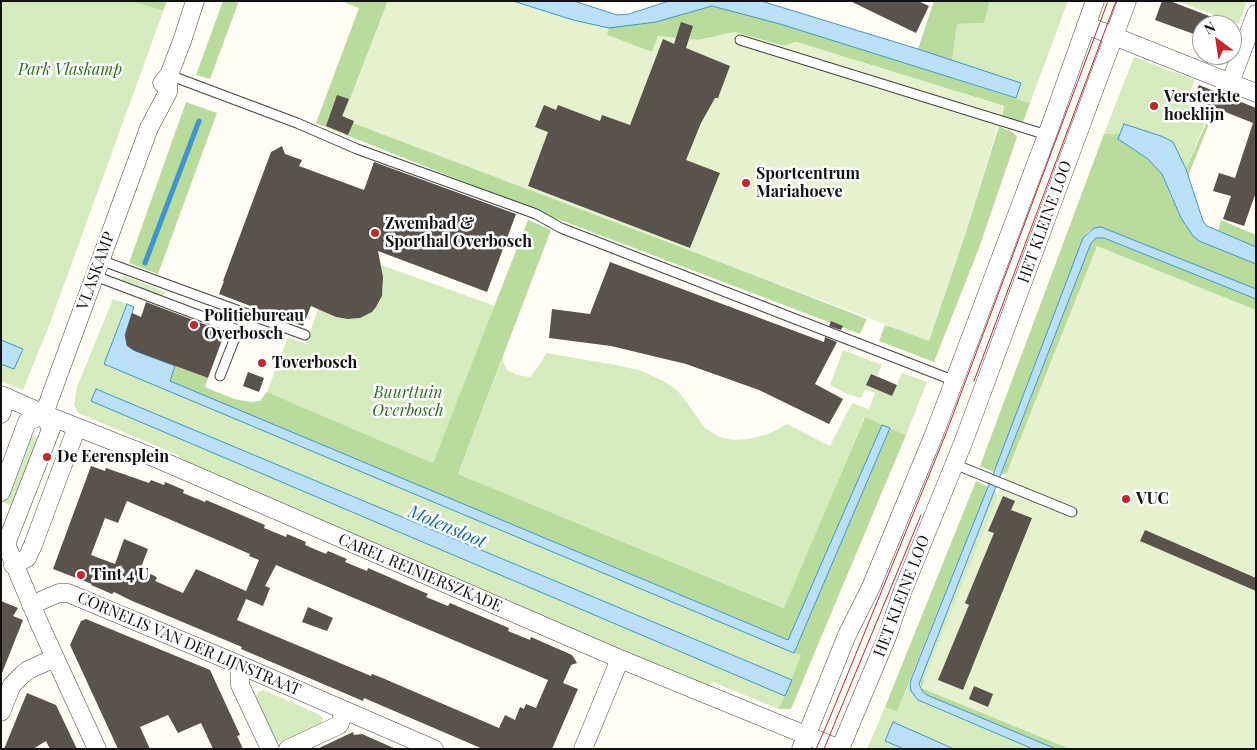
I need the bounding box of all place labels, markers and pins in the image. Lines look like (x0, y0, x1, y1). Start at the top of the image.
place label: Versterkte hoeklijn (1164, 87, 1240, 125)
marker: Versterkte hoeklijn (1148, 100, 1160, 112)
place label: Sportcentrum Mariahoeve (756, 164, 860, 202)
marker: Sportcentrum Mariahoeve (740, 177, 752, 189)
place label: Zwembad & Sporthal Overbosch (385, 214, 532, 252)
marker: Zwembad & Sporthal Overbosch (369, 227, 381, 239)
place label: Politiebureau Overbosch (204, 306, 304, 344)
marker: Politiebureau Overbosch (188, 319, 200, 331)
place label: Toverbosch (272, 353, 357, 373)
marker: Toverbosch (256, 357, 268, 369)
place label: De Eerensplein (57, 447, 169, 467)
marker: De Eerensplein (41, 451, 53, 463)
place label: VUC (1136, 489, 1169, 509)
marker: VUC (1120, 493, 1132, 505)
place label: Tint 4 U (91, 565, 149, 585)
marker: Tint 4 U (75, 569, 87, 581)

